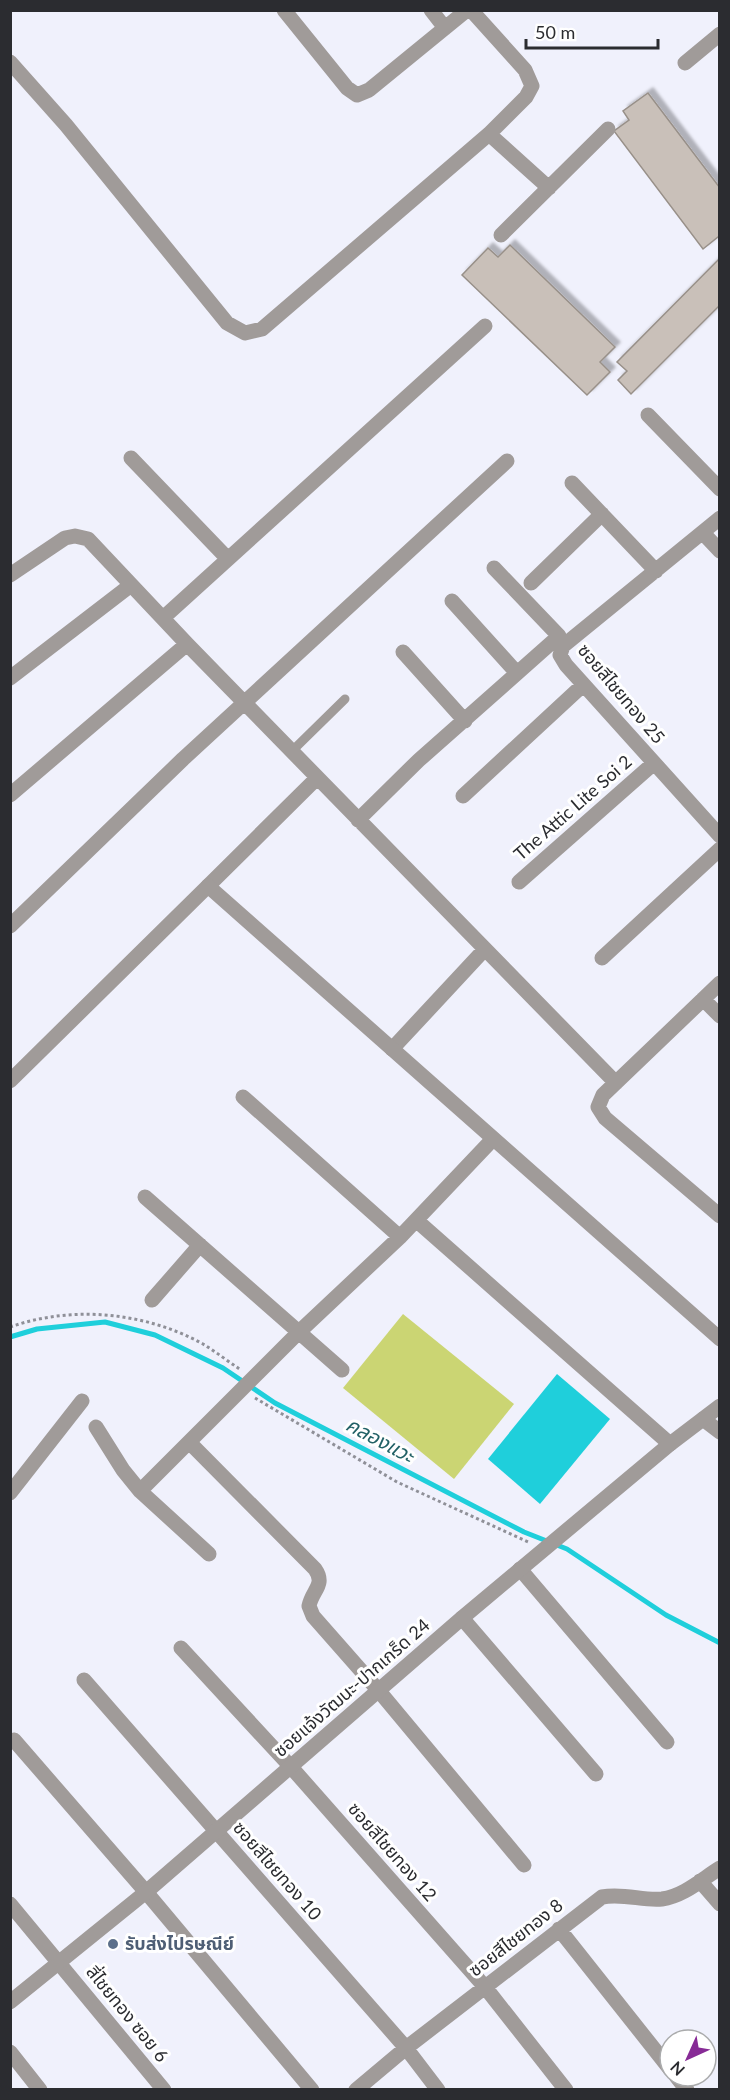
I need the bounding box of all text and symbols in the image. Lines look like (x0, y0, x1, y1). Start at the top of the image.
scale bar (526, 12, 658, 50)
text: 50 m (535, 21, 575, 43)
street label: ซอยสีไชยทอง 25 (574, 639, 670, 748)
street label: The Attic Lite Soi 2 (509, 750, 636, 864)
water label: คลองแวะ (342, 1411, 421, 1468)
street label: ซอยแจ้งวัฒนะ-ปากเกร็ด 24 (269, 1614, 434, 1761)
street label: ซอยสีไชยทอง 12 (344, 1797, 442, 1905)
street label: ซอยสีไชยทอง 10 (229, 1816, 327, 1924)
street label: ซอยสีไชยทอง 8 (464, 1894, 567, 1981)
place label: รับส่งไปรษณีย์ (125, 1932, 234, 1954)
marker: รับส่งไปรษณีย์ (106, 1937, 120, 1951)
street label: สี่ไชยทอง ซอย 6 (82, 1960, 174, 2066)
north arrow (658, 2028, 718, 2088)
text: N (666, 2058, 688, 2080)

